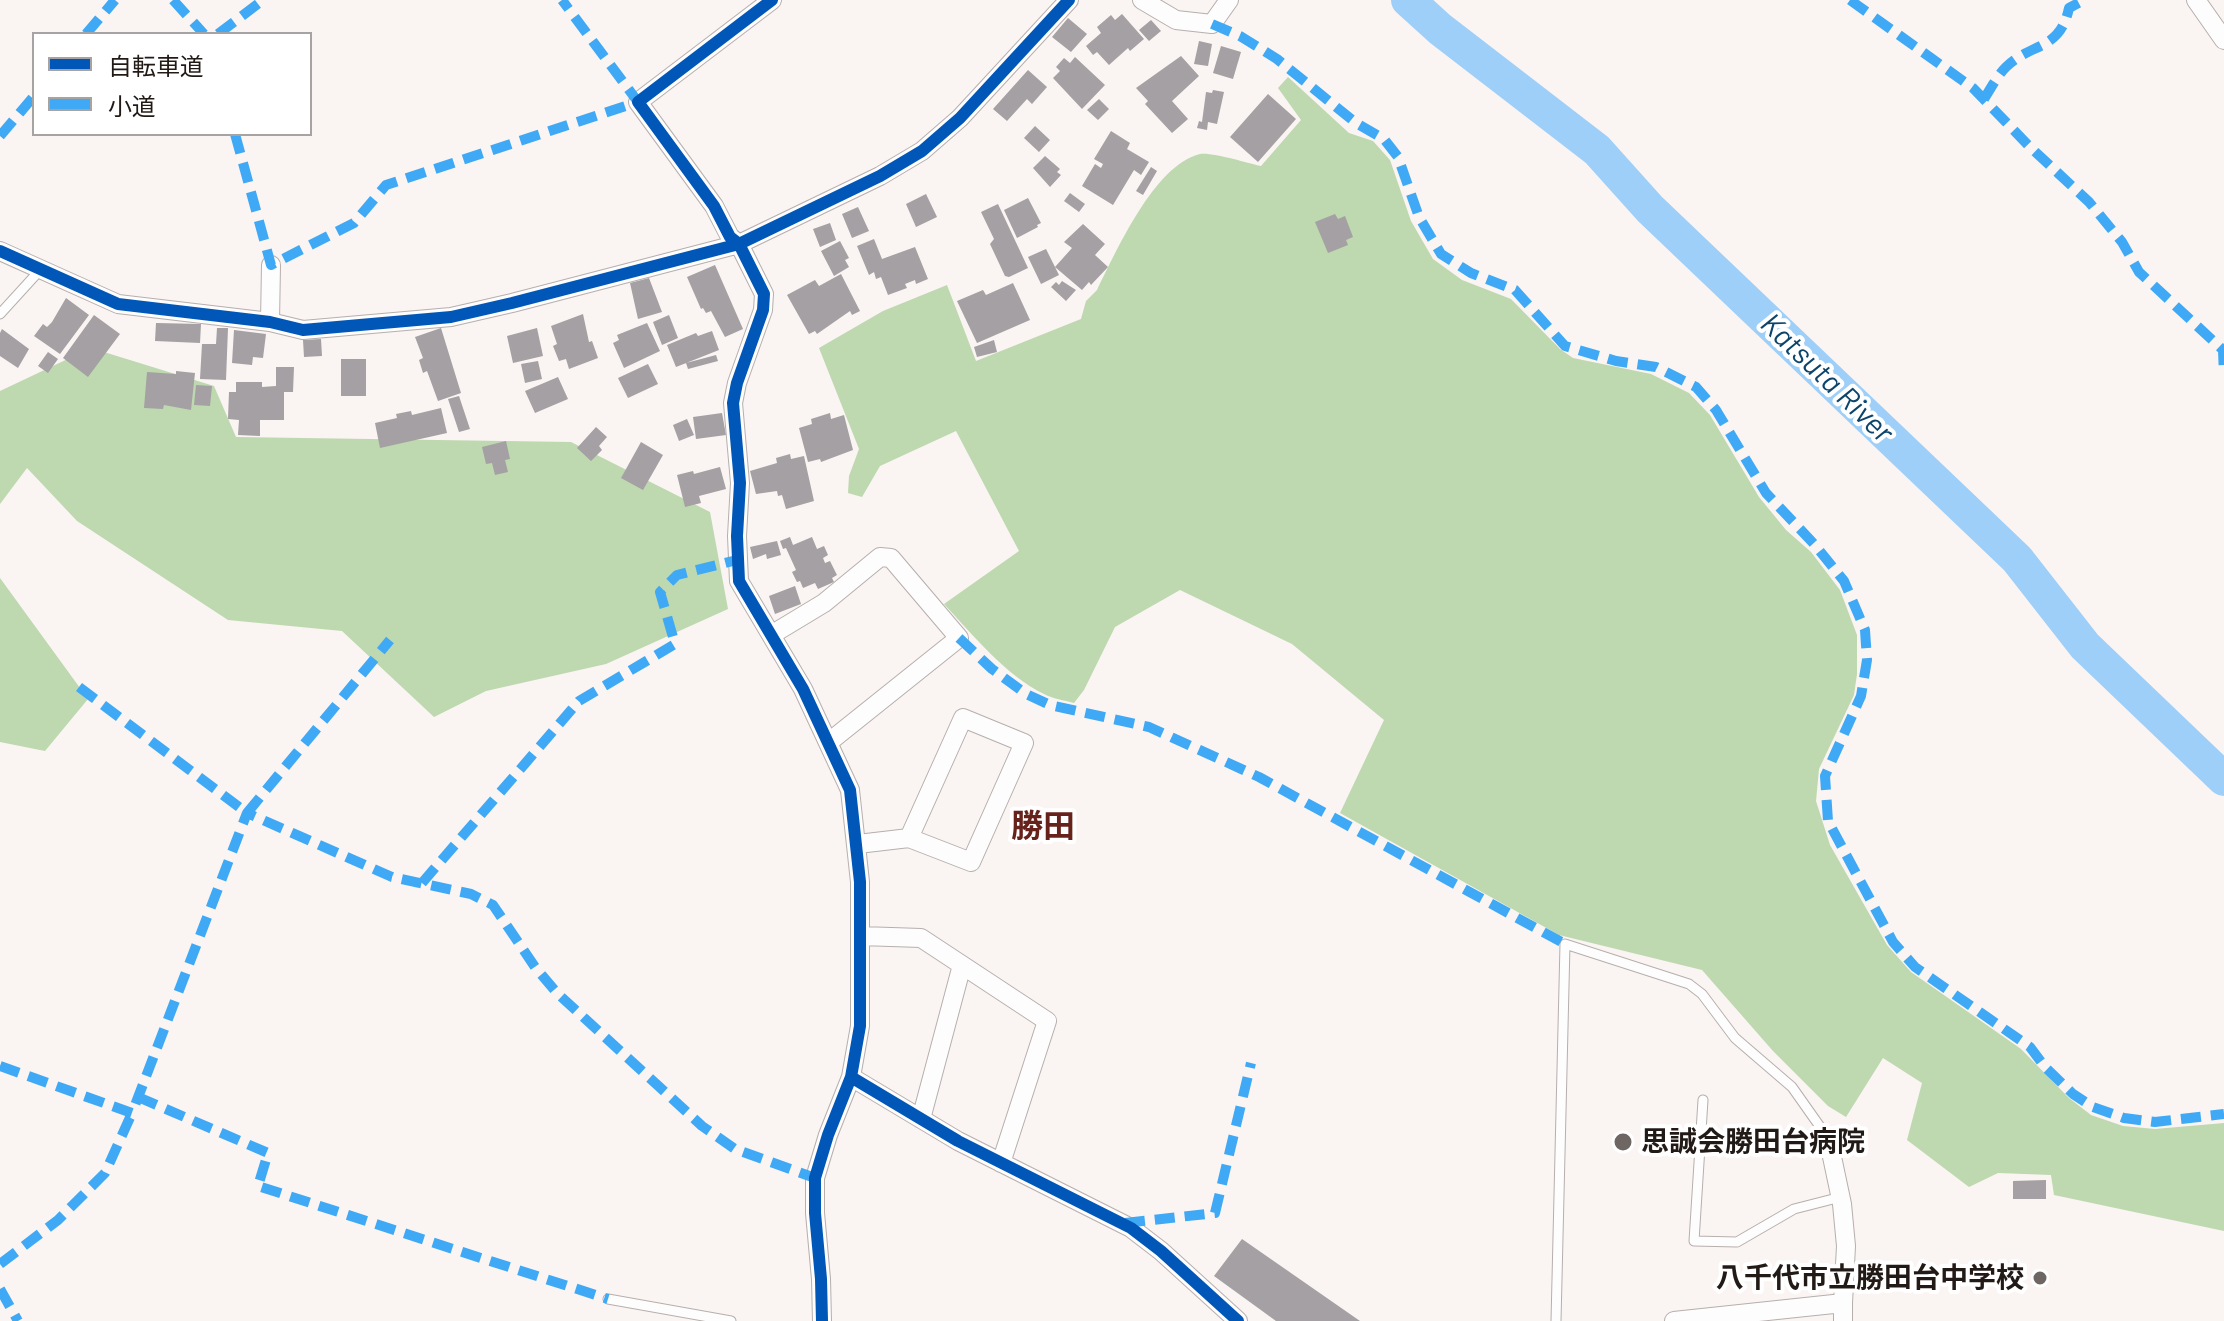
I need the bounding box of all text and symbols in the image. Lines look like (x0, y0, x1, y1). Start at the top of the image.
legend (32, 32, 312, 136)
text: 自転車道 (108, 51, 204, 80)
text: 小道 (108, 91, 156, 120)
water label: Katsuta River (1753, 306, 1901, 450)
district label: 勝田 (1011, 807, 1075, 845)
place label: 思誠会勝田台病院 (1641, 1125, 1865, 1159)
marker: 思誠会勝田台病院 (1612, 1131, 1634, 1153)
place label: 八千代市立勝田台中学校 (1716, 1261, 2024, 1295)
marker: 八千代市立勝田台中学校 (2031, 1269, 2049, 1287)

